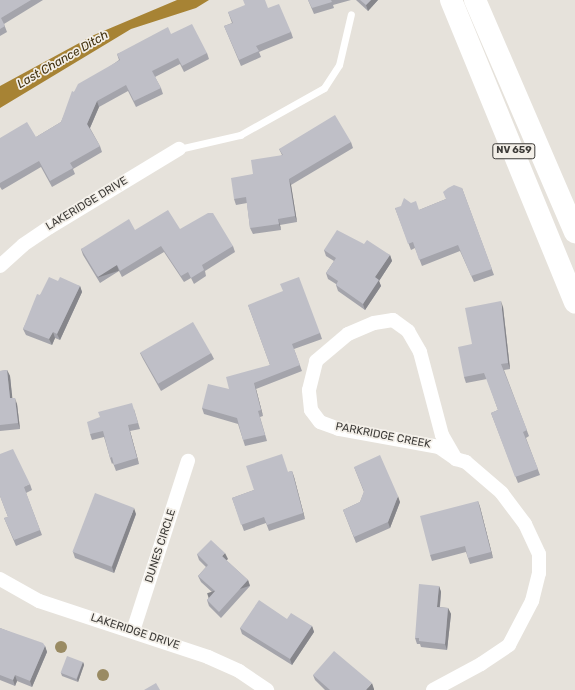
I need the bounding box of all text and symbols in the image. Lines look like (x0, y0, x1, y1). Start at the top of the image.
water label: Last Chance Ditch (15, 28, 111, 92)
road number: NV 659 (492, 143, 536, 159)
street label: LAKERIDGE DRIVE (44, 174, 130, 234)
street label: PARKRIDGE CREEK (334, 420, 432, 452)
street label: DUNES CIRCLE (143, 507, 179, 585)
street label: LAKERIDGE DRIVE (89, 611, 181, 653)

